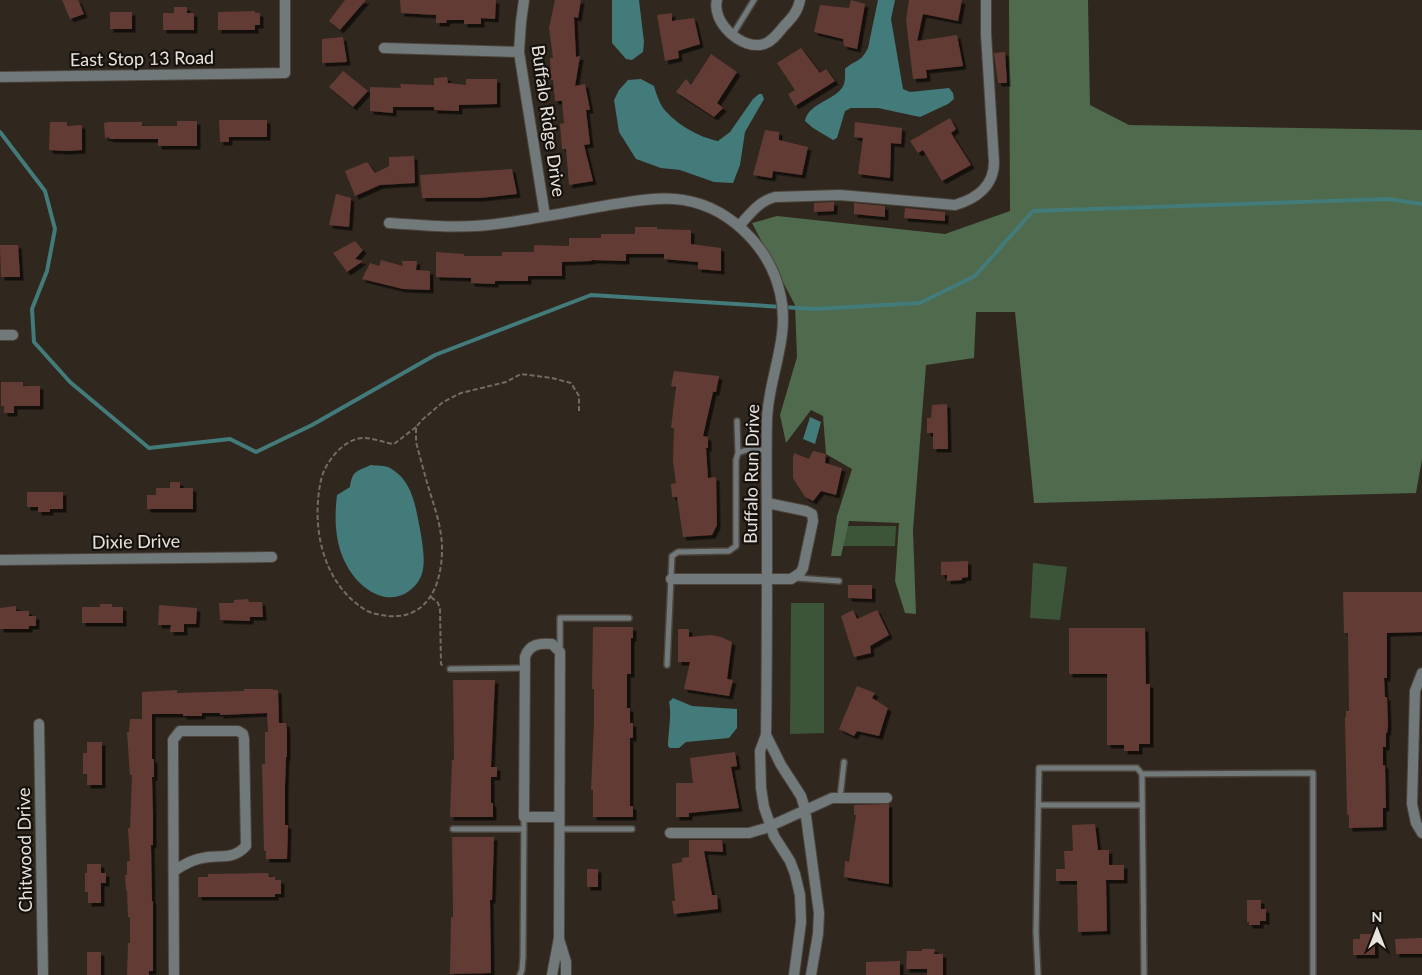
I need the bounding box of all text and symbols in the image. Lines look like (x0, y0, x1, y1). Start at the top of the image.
street label: Buffalo Ridge Drive (527, 43, 571, 198)
street label: East Stop 13 Road (70, 46, 214, 70)
street label: Buffalo Run Drive (739, 404, 763, 544)
street label: Dixie Drive (92, 529, 180, 553)
street label: Chitwood Drive (12, 787, 36, 913)
north arrow (1352, 905, 1402, 955)
text: N (1372, 908, 1382, 925)

